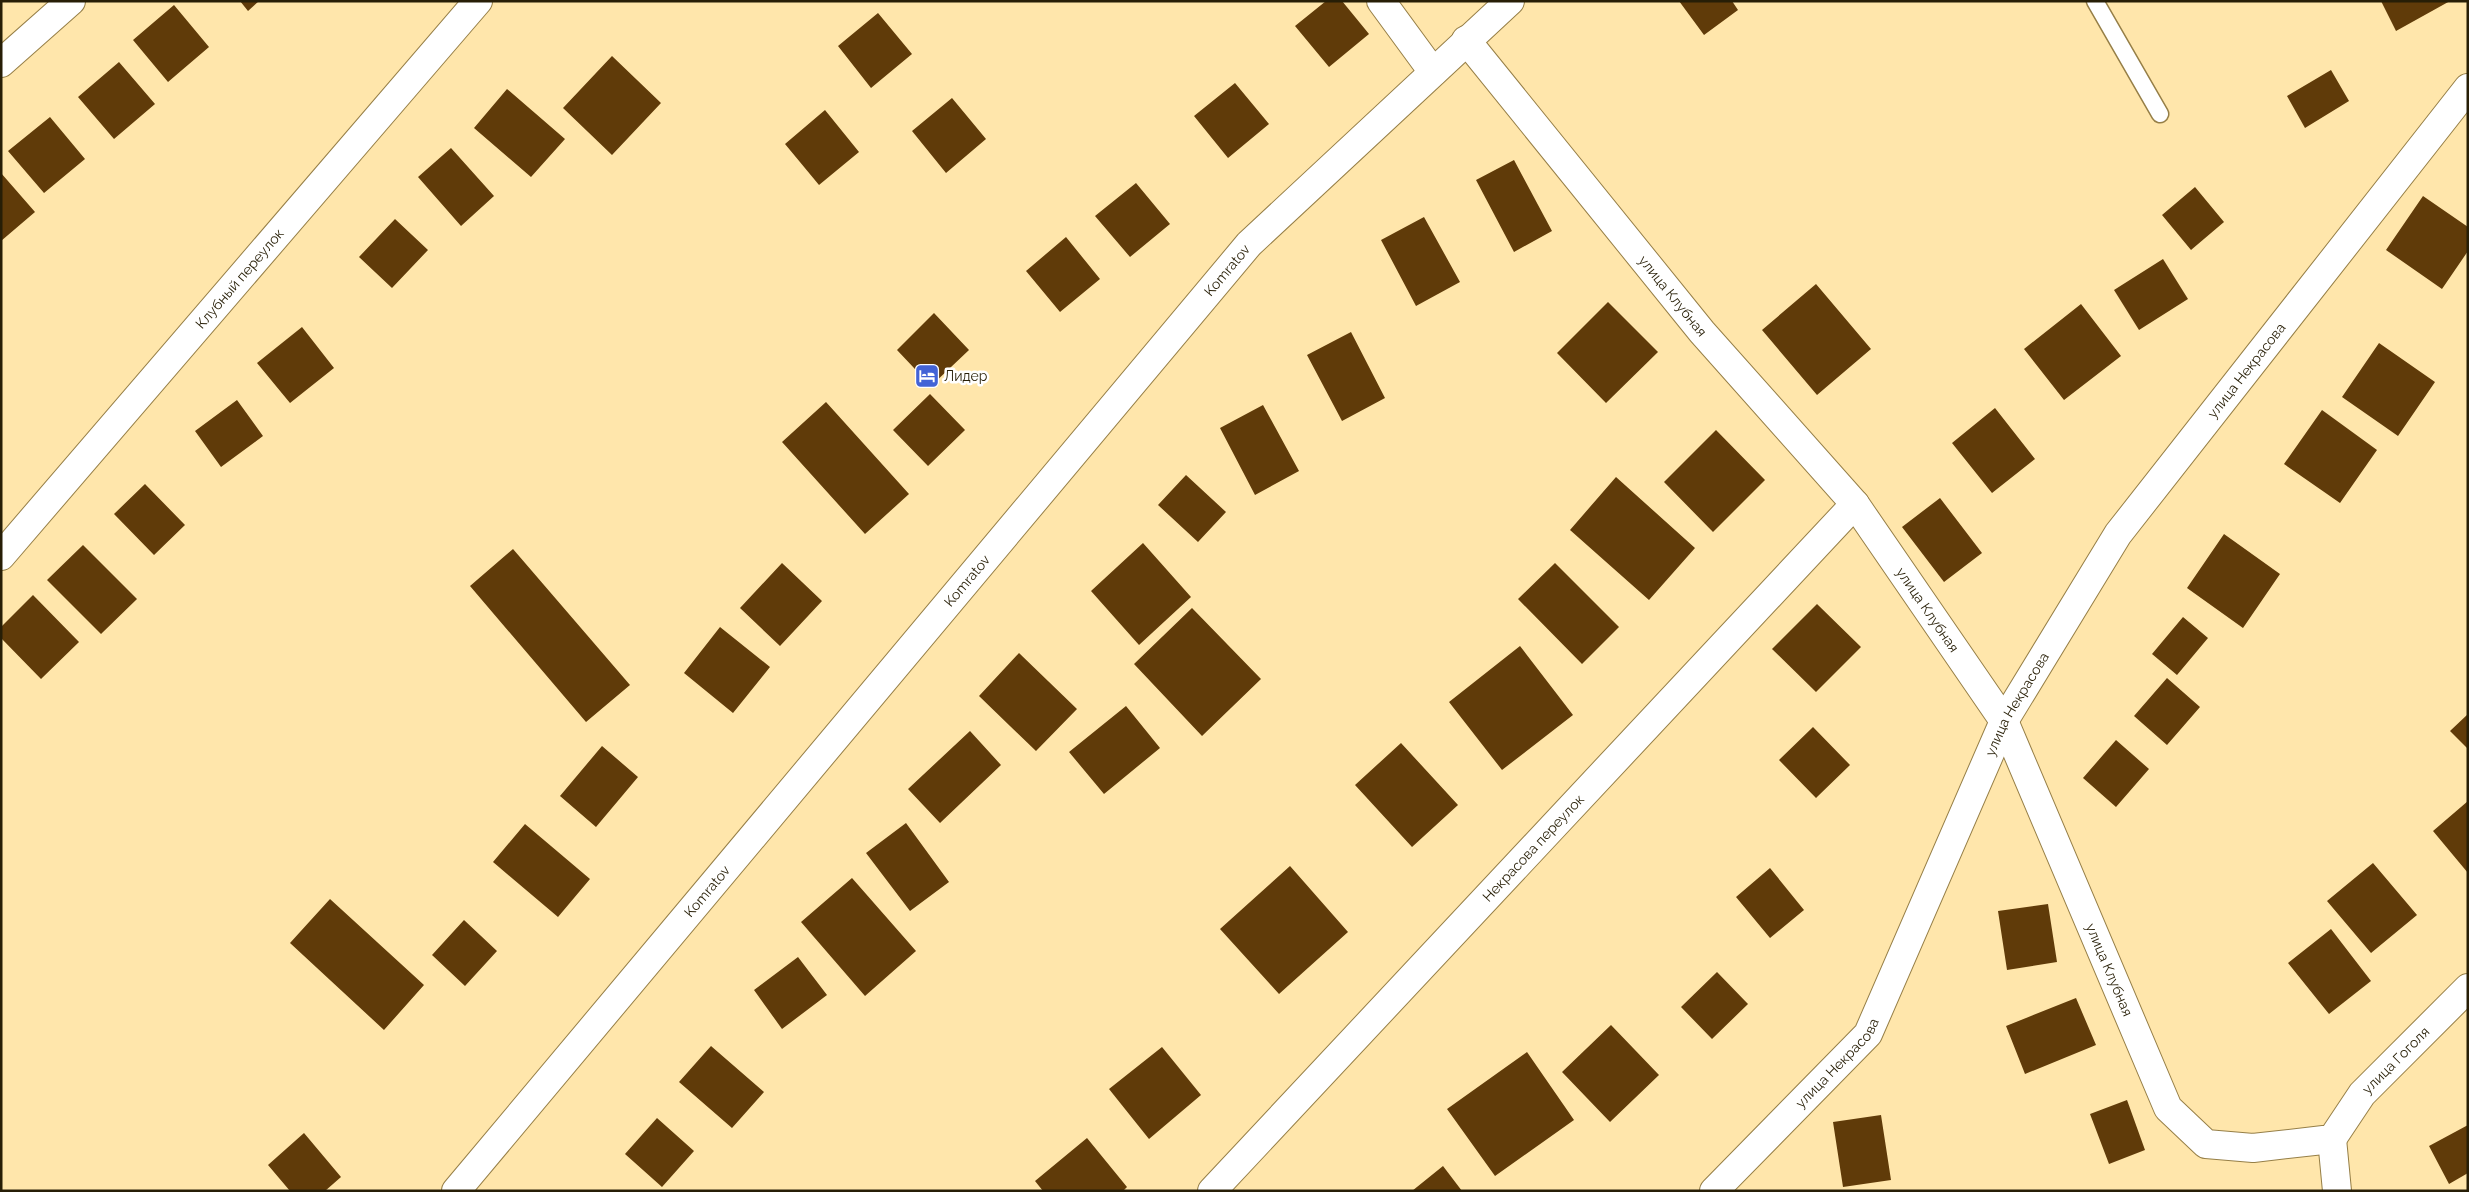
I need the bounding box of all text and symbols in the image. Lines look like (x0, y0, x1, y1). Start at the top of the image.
street label: Клубный переулок (192, 225, 287, 332)
street label: Komratov (1201, 241, 1254, 299)
street label: улица Клубная (1635, 252, 1710, 340)
street label: улица Некрасова (2204, 320, 2288, 421)
hotel icon: Лидер (914, 363, 940, 389)
place label: Лидер (944, 368, 988, 384)
street label: Komratov (941, 551, 994, 610)
street label: улица Клубная (1893, 564, 1962, 655)
street label: улица Некрасова (1982, 649, 2052, 758)
street label: Некрасова переулок (1479, 791, 1587, 905)
street label: Komratov (681, 862, 734, 920)
street label: улица Клубная (2083, 921, 2136, 1019)
street label: улица Некрасова (1792, 1016, 1882, 1111)
street label: улица Гоголя (2359, 1023, 2433, 1097)

